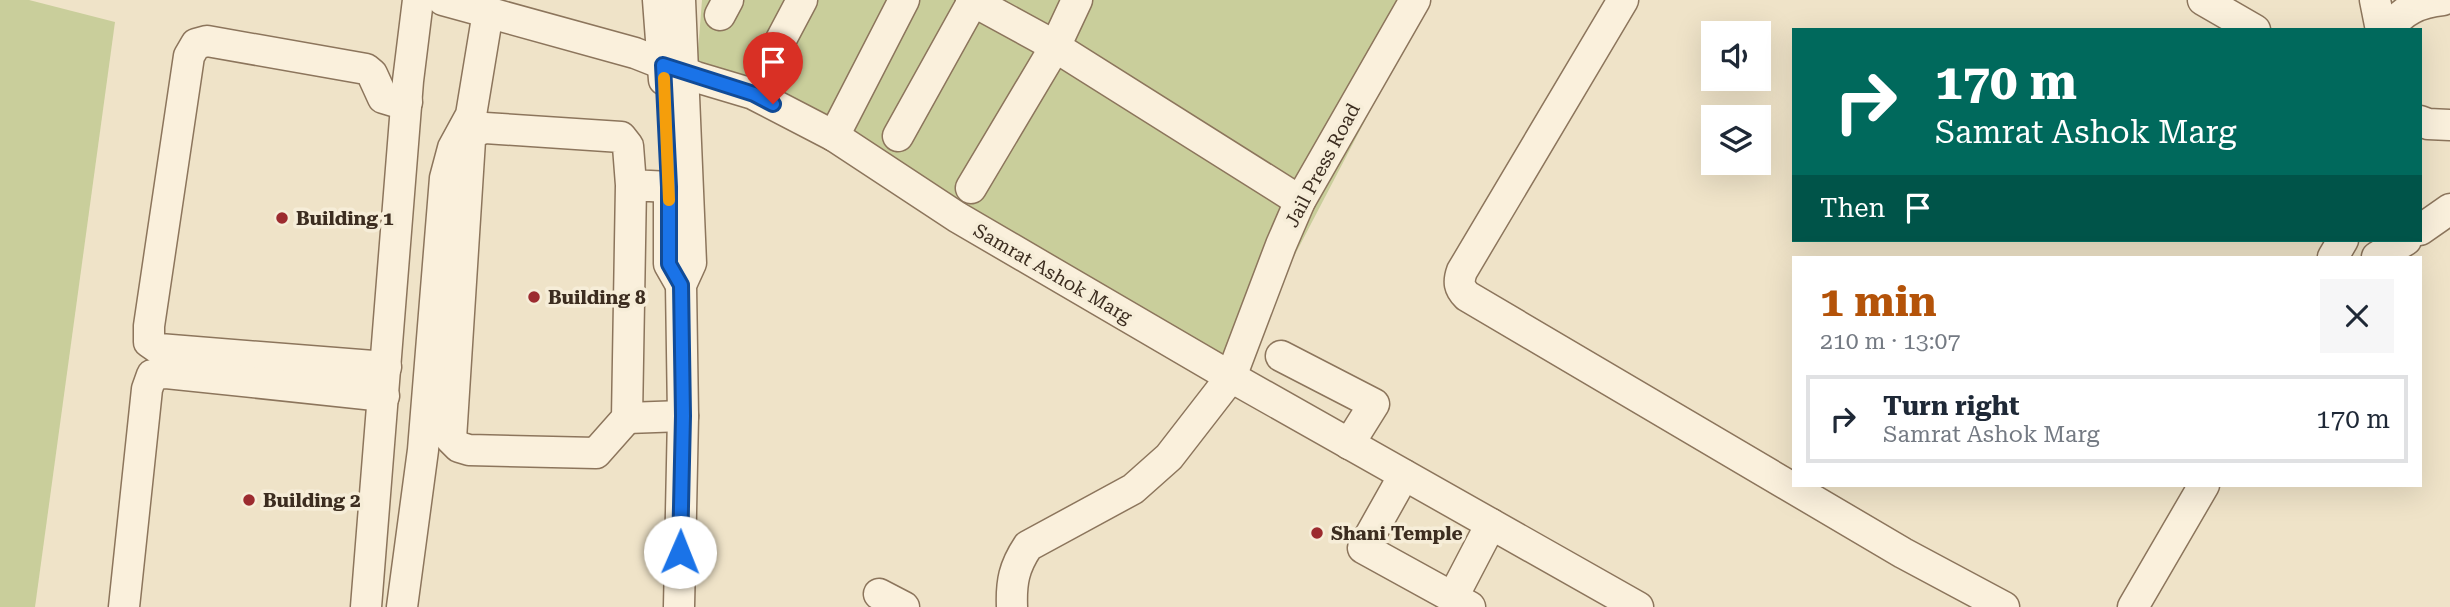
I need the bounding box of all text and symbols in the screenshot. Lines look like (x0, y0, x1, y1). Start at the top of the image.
map controls (1701, 21, 1771, 175)
button: sound (1701, 21, 1771, 91)
pin (743, 32, 803, 104)
icon: arrive (754, 43, 792, 81)
text: 170 m (1935, 54, 2077, 111)
icon: right (1820, 56, 1911, 147)
street label: Jail Press Road (1280, 99, 1365, 231)
button: layers (1701, 105, 1771, 175)
text: Samrat Ashok Marg (1935, 113, 2236, 151)
icon: arrive (1899, 189, 1937, 227)
text: Then (1820, 193, 1885, 223)
place label: Building 1 (296, 207, 394, 230)
marker: Building 1 (274, 210, 290, 226)
street label: Samrat Ashok Marg (969, 219, 1136, 328)
text: 1 min (1820, 277, 1937, 326)
button: close (2320, 279, 2394, 353)
place label: Building 8 (548, 286, 646, 309)
marker: Building 8 (526, 289, 542, 305)
text: 210 m · 13:07 (1820, 328, 1960, 355)
text: Turn right (1883, 391, 2019, 421)
icon: right (1824, 400, 1862, 438)
text: 170 m (2316, 404, 2390, 434)
text: Samrat Ashok Marg (1883, 421, 2100, 448)
place label: Building 2 (263, 489, 361, 512)
marker: Building 2 (241, 492, 257, 508)
position arrow (643, 515, 717, 589)
place label: Shani Temple (1331, 522, 1463, 545)
marker: Shani Temple (1309, 525, 1325, 541)

